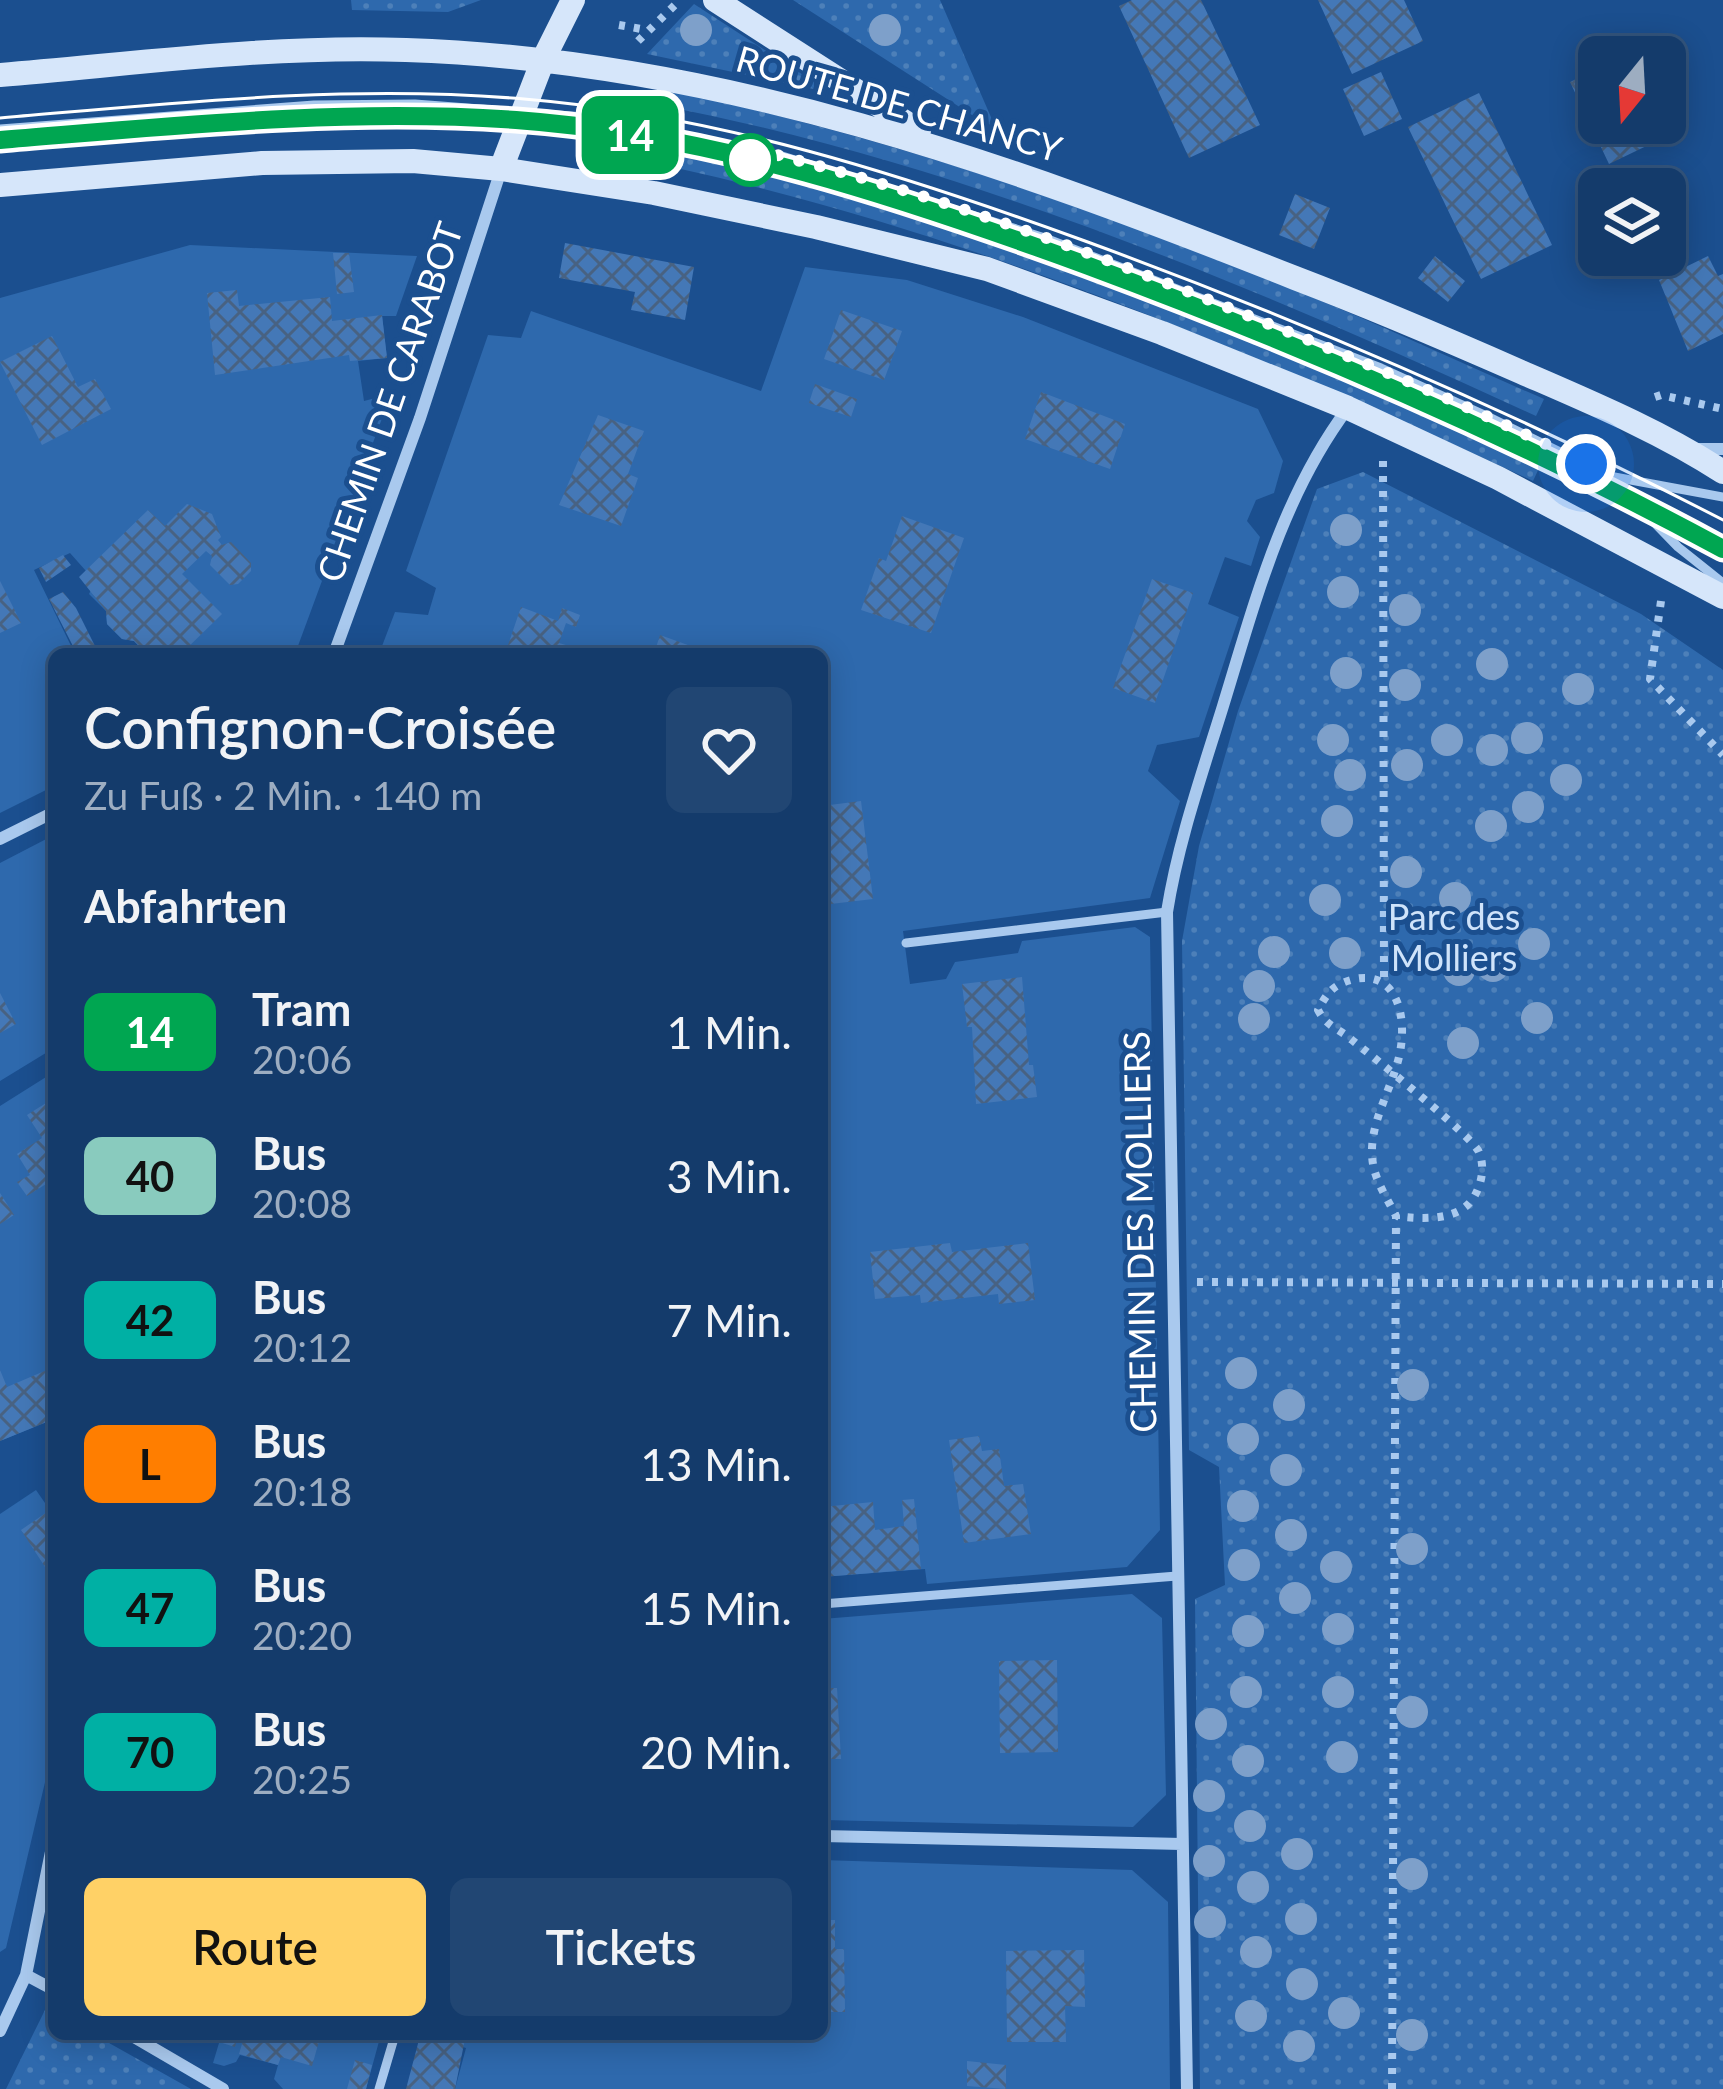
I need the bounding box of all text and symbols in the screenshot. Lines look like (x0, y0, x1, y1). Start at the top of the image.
street label: ROUTE DE CHANCY (732, 36, 1067, 171)
north arrow (1578, 36, 1686, 144)
map controls (1578, 36, 1686, 276)
line badge: 14 (576, 96, 684, 174)
text: 14 (606, 110, 654, 160)
unlabelled marker (725, 135, 775, 185)
button: layers (1578, 168, 1686, 276)
street label: CHEMIN DE CARABOT (307, 216, 471, 587)
your location (1556, 434, 1616, 494)
button: heart (666, 687, 792, 813)
text: Confignon-Croisée (84, 693, 556, 761)
text: Zu Fuß · 2 Min. · 140 m (84, 772, 482, 818)
text: Abfahrten (84, 879, 287, 933)
park label: Parc des Molliers (1388, 894, 1520, 979)
text: Tram (252, 982, 351, 1036)
text: 1 Min. (666, 1005, 792, 1059)
text: 14 (126, 1007, 174, 1057)
street label: CHEMIN DES MOLLIERS (1113, 1031, 1165, 1433)
text: 20:06 (252, 1036, 352, 1082)
text: Bus (252, 1126, 326, 1180)
text: 3 Min. (666, 1149, 792, 1203)
text: 40 (126, 1151, 174, 1201)
text: 20:08 (252, 1180, 352, 1226)
text: Bus (252, 1270, 326, 1324)
text: 7 Min. (666, 1293, 792, 1347)
text: 42 (126, 1295, 174, 1345)
text: 20:12 (252, 1324, 352, 1370)
text: Bus (252, 1414, 326, 1468)
text: 13 Min. (640, 1437, 792, 1491)
text: L (139, 1439, 161, 1489)
text: 20:18 (252, 1468, 352, 1514)
text: Bus (252, 1558, 326, 1612)
text: 15 Min. (640, 1581, 792, 1635)
text: 47 (126, 1583, 174, 1633)
text: 20:20 (252, 1612, 352, 1658)
text: Bus (252, 1702, 326, 1756)
text: 20 Min. (640, 1725, 792, 1779)
text: 70 (126, 1727, 174, 1777)
text: 20:25 (252, 1756, 352, 1802)
button: Route (84, 1878, 426, 2016)
button: Tickets (450, 1878, 792, 2016)

